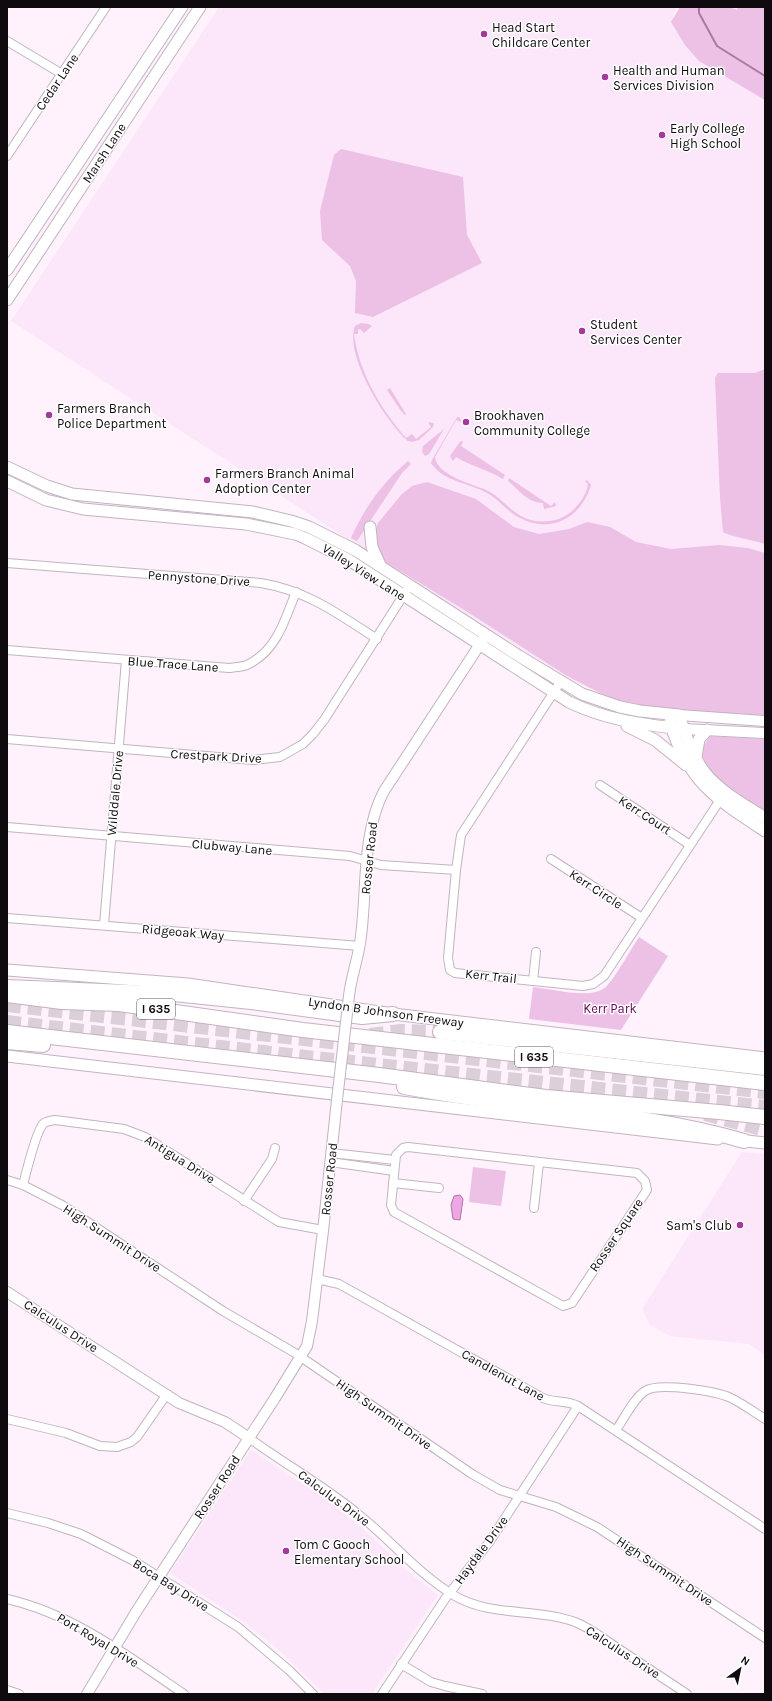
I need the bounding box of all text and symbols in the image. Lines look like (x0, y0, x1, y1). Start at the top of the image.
place label: Head Start Childcare Center (492, 20, 590, 50)
marker: Head Start Childcare Center (479, 29, 489, 39)
street label: Cedar Lane (33, 51, 82, 113)
place label: Health and Human Services Division (613, 63, 725, 93)
marker: Health and Human Services Division (600, 72, 610, 82)
street label: Marsh Lane (79, 120, 129, 186)
place label: Early College High School (670, 121, 745, 151)
marker: Early College High School (657, 130, 667, 140)
place label: Student Services Center (590, 317, 682, 347)
marker: Student Services Center (577, 326, 587, 336)
place label: Farmers Branch Police Department (57, 401, 167, 431)
place label: Brookhaven Community College (474, 408, 590, 438)
marker: Farmers Branch Police Department (44, 410, 54, 420)
marker: Brookhaven Community College (461, 417, 471, 427)
place label: Farmers Branch Animal Adoption Center (215, 466, 354, 496)
marker: Farmers Branch Animal Adoption Center (202, 475, 212, 485)
street label: Valley View Lane (320, 540, 409, 604)
street label: Pennystone Drive (147, 567, 251, 589)
street label: Blue Trace Lane (127, 653, 219, 675)
street label: Crestpark Drive (170, 746, 262, 766)
street label: Wilddale Drive (104, 749, 126, 836)
street label: Kerr Court (616, 792, 674, 838)
street label: Rosser Road (358, 821, 380, 895)
street label: Clubway Lane (191, 836, 273, 858)
street label: Kerr Circle (566, 866, 626, 912)
street label: Ridgeoak Way (141, 921, 225, 943)
street label: Kerr Trail (464, 966, 518, 986)
street label: Lyndon B Johnson Freeway (307, 994, 465, 1030)
road number: I 635 (137, 999, 175, 1019)
park label: Kerr Park (583, 1001, 637, 1016)
road number: I 635 (515, 1047, 553, 1067)
street label: Antigua Drive (142, 1131, 218, 1187)
street label: Rosser Road (318, 1142, 340, 1216)
street label: Rosser Square (586, 1195, 647, 1275)
street label: High Summit Drive (60, 1201, 164, 1275)
place label: Sam's Club (666, 1218, 732, 1233)
marker: Sam's Club (735, 1220, 745, 1230)
street label: Calculus Drive (21, 1297, 101, 1356)
street label: Candlenut Lane (459, 1346, 547, 1404)
street label: High Summit Drive (333, 1375, 435, 1453)
street label: Rosser Road (191, 1452, 243, 1522)
street label: Calculus Drive (295, 1467, 373, 1529)
street label: Haydale Drive (451, 1513, 511, 1587)
street label: High Summit Drive (614, 1533, 716, 1609)
place label: Tom C Gooch Elementary School (294, 1537, 404, 1567)
marker: Tom C Gooch Elementary School (281, 1546, 291, 1556)
street label: Boca Bay Drive (130, 1556, 212, 1615)
street label: Port Royal Drive (55, 1610, 142, 1670)
street label: Calculus Drive (583, 1623, 663, 1682)
north arrow (720, 1649, 760, 1689)
text: N (738, 1653, 752, 1669)

